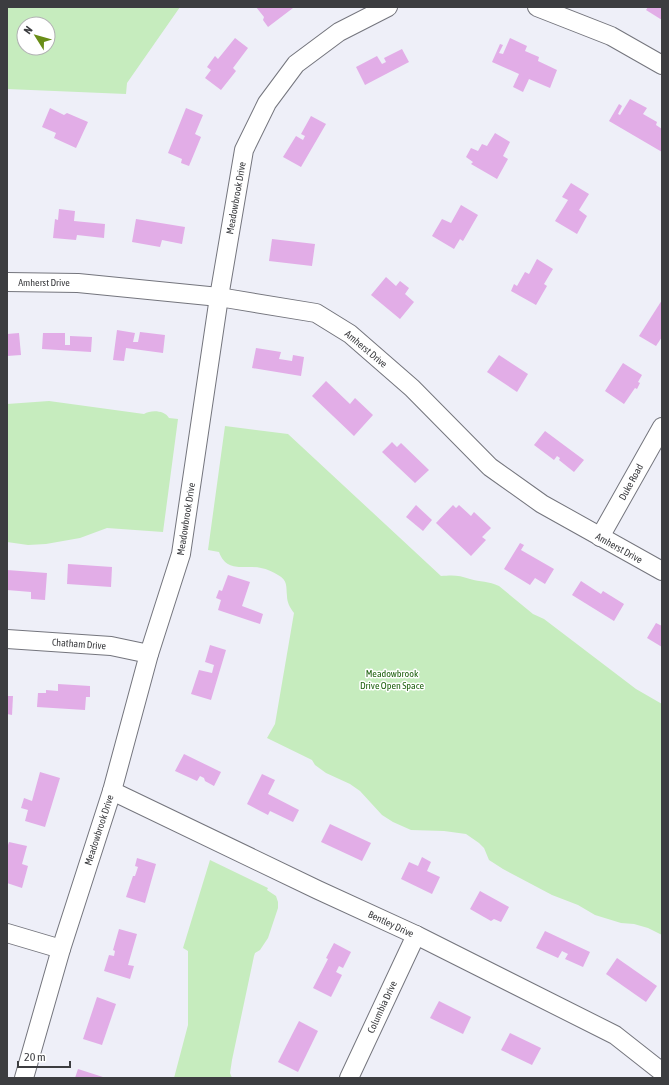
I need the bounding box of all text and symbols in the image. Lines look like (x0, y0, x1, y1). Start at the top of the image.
north arrow (16, 16, 56, 56)
text: N (21, 24, 35, 36)
street label: Meadowbrook Drive (224, 160, 248, 235)
street label: Amherst Drive (18, 277, 70, 288)
street label: Amherst Drive (343, 328, 390, 370)
street label: Duke Road (617, 462, 646, 502)
street label: Meadowbrook Drive (175, 481, 197, 556)
street label: Amherst Drive (594, 531, 645, 566)
street label: Chatham Drive (51, 637, 107, 651)
park label: Meadowbrook Drive Open Space (360, 668, 424, 691)
street label: Meadowbrook Drive (82, 793, 116, 867)
street label: Bentley Drive (367, 909, 416, 940)
street label: Columbia Drive (365, 979, 399, 1035)
scale bar (18, 1043, 70, 1069)
text: 20 m (24, 1050, 46, 1064)

